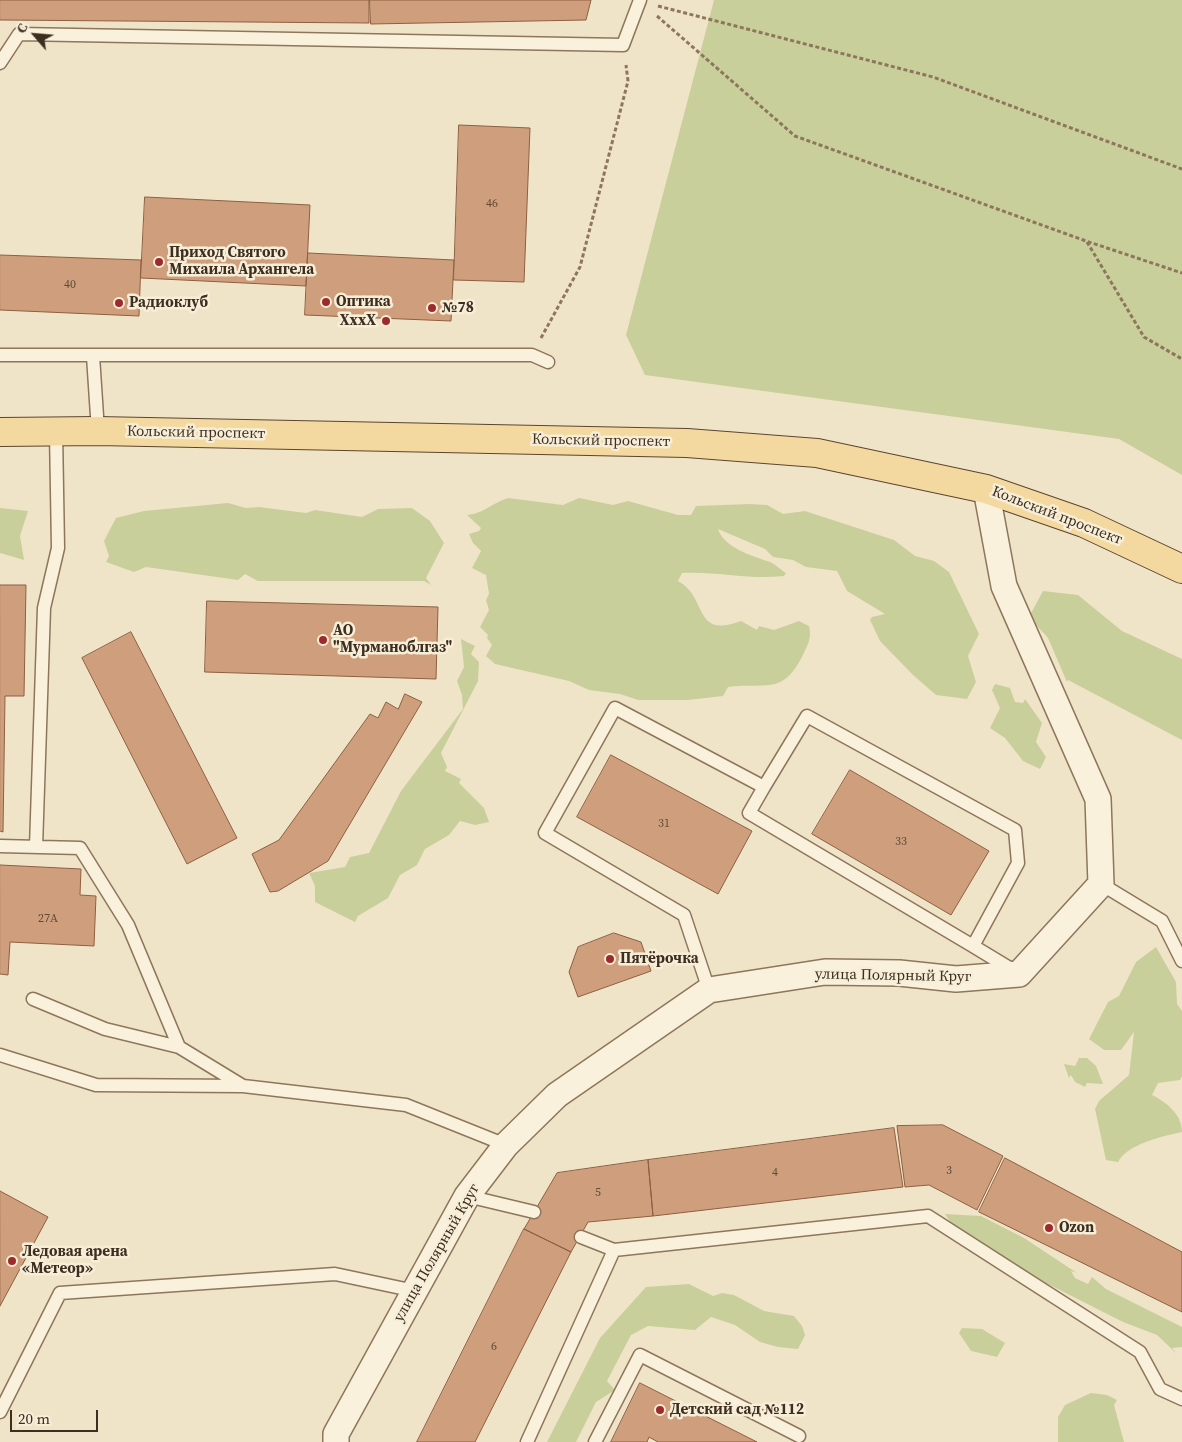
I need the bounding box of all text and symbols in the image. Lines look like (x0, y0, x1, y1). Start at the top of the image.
north arrow (10, 10, 60, 60)
text: С (11, 20, 33, 37)
house number: 46 (486, 197, 498, 211)
place label: Приход Святого Михаила Архангела (169, 244, 314, 279)
marker: Приход Святого Михаила Архангела (153, 256, 165, 268)
house number: 40 (64, 278, 76, 292)
place label: Оптика (336, 293, 391, 311)
place label: Радиоклуб (129, 294, 208, 312)
marker: Оптика (320, 296, 332, 308)
marker: Радиоклуб (113, 297, 125, 309)
place label: №78 (442, 299, 474, 317)
marker: №78 (426, 302, 438, 314)
place label: XxxX (340, 312, 376, 330)
marker: XxxX (380, 315, 392, 327)
street label: Кольский проспект (127, 423, 265, 443)
street label: Кольский проспект (532, 431, 670, 451)
street label: Кольский проспект (989, 483, 1125, 549)
place label: AO "Мурманоблгаз" (333, 622, 452, 657)
marker: AO "Мурманоблгаз" (317, 634, 329, 646)
house number: 31 (658, 817, 670, 831)
house number: 33 (895, 835, 907, 849)
house number: 27А (38, 912, 58, 926)
place label: Пятёрочка (620, 950, 699, 968)
marker: Пятёрочка (604, 953, 616, 965)
street label: улица Полярный Круг (815, 966, 971, 986)
house number: 3 (946, 1164, 952, 1178)
house number: 4 (772, 1166, 778, 1180)
street label: улица Полярный Круг (390, 1181, 484, 1325)
house number: 5 (595, 1186, 601, 1200)
place label: Ozon (1059, 1219, 1094, 1237)
marker: Ozon (1043, 1222, 1055, 1234)
place label: Ледовая арена «Метеор» (22, 1243, 128, 1278)
marker: Ледовая арена «Метеор» (6, 1255, 18, 1267)
house number: 6 (491, 1340, 497, 1354)
scale bar (12, 1400, 100, 1432)
place label: Детский сад №112 (670, 1401, 804, 1419)
marker: Детский сад №112 (654, 1404, 666, 1416)
text: 20 m (18, 1408, 50, 1429)

